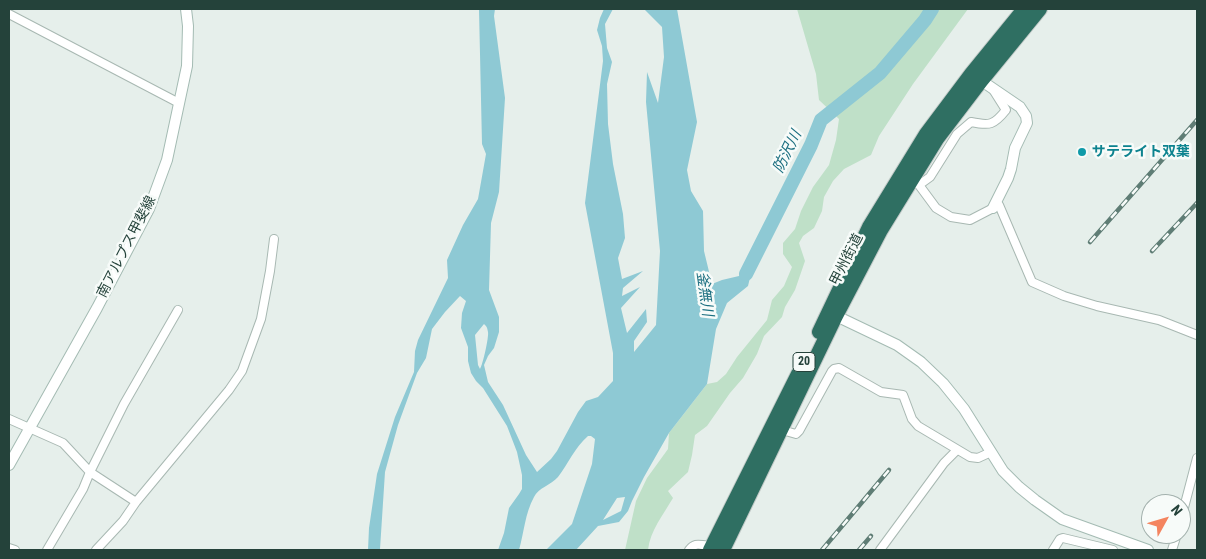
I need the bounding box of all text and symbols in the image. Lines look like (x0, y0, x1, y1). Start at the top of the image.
water label: 防沢川 (770, 128, 806, 176)
place label: サテライト双葉 (1092, 144, 1190, 160)
marker: サテライト双葉 (1076, 146, 1088, 158)
street label: 南アルプス甲斐線 (94, 193, 160, 301)
street label: 甲州街道 (827, 231, 867, 289)
water label: 釜無川 (692, 270, 716, 318)
road number: 20 (793, 352, 815, 372)
north arrow (1141, 494, 1191, 544)
text: N (1168, 502, 1186, 519)

